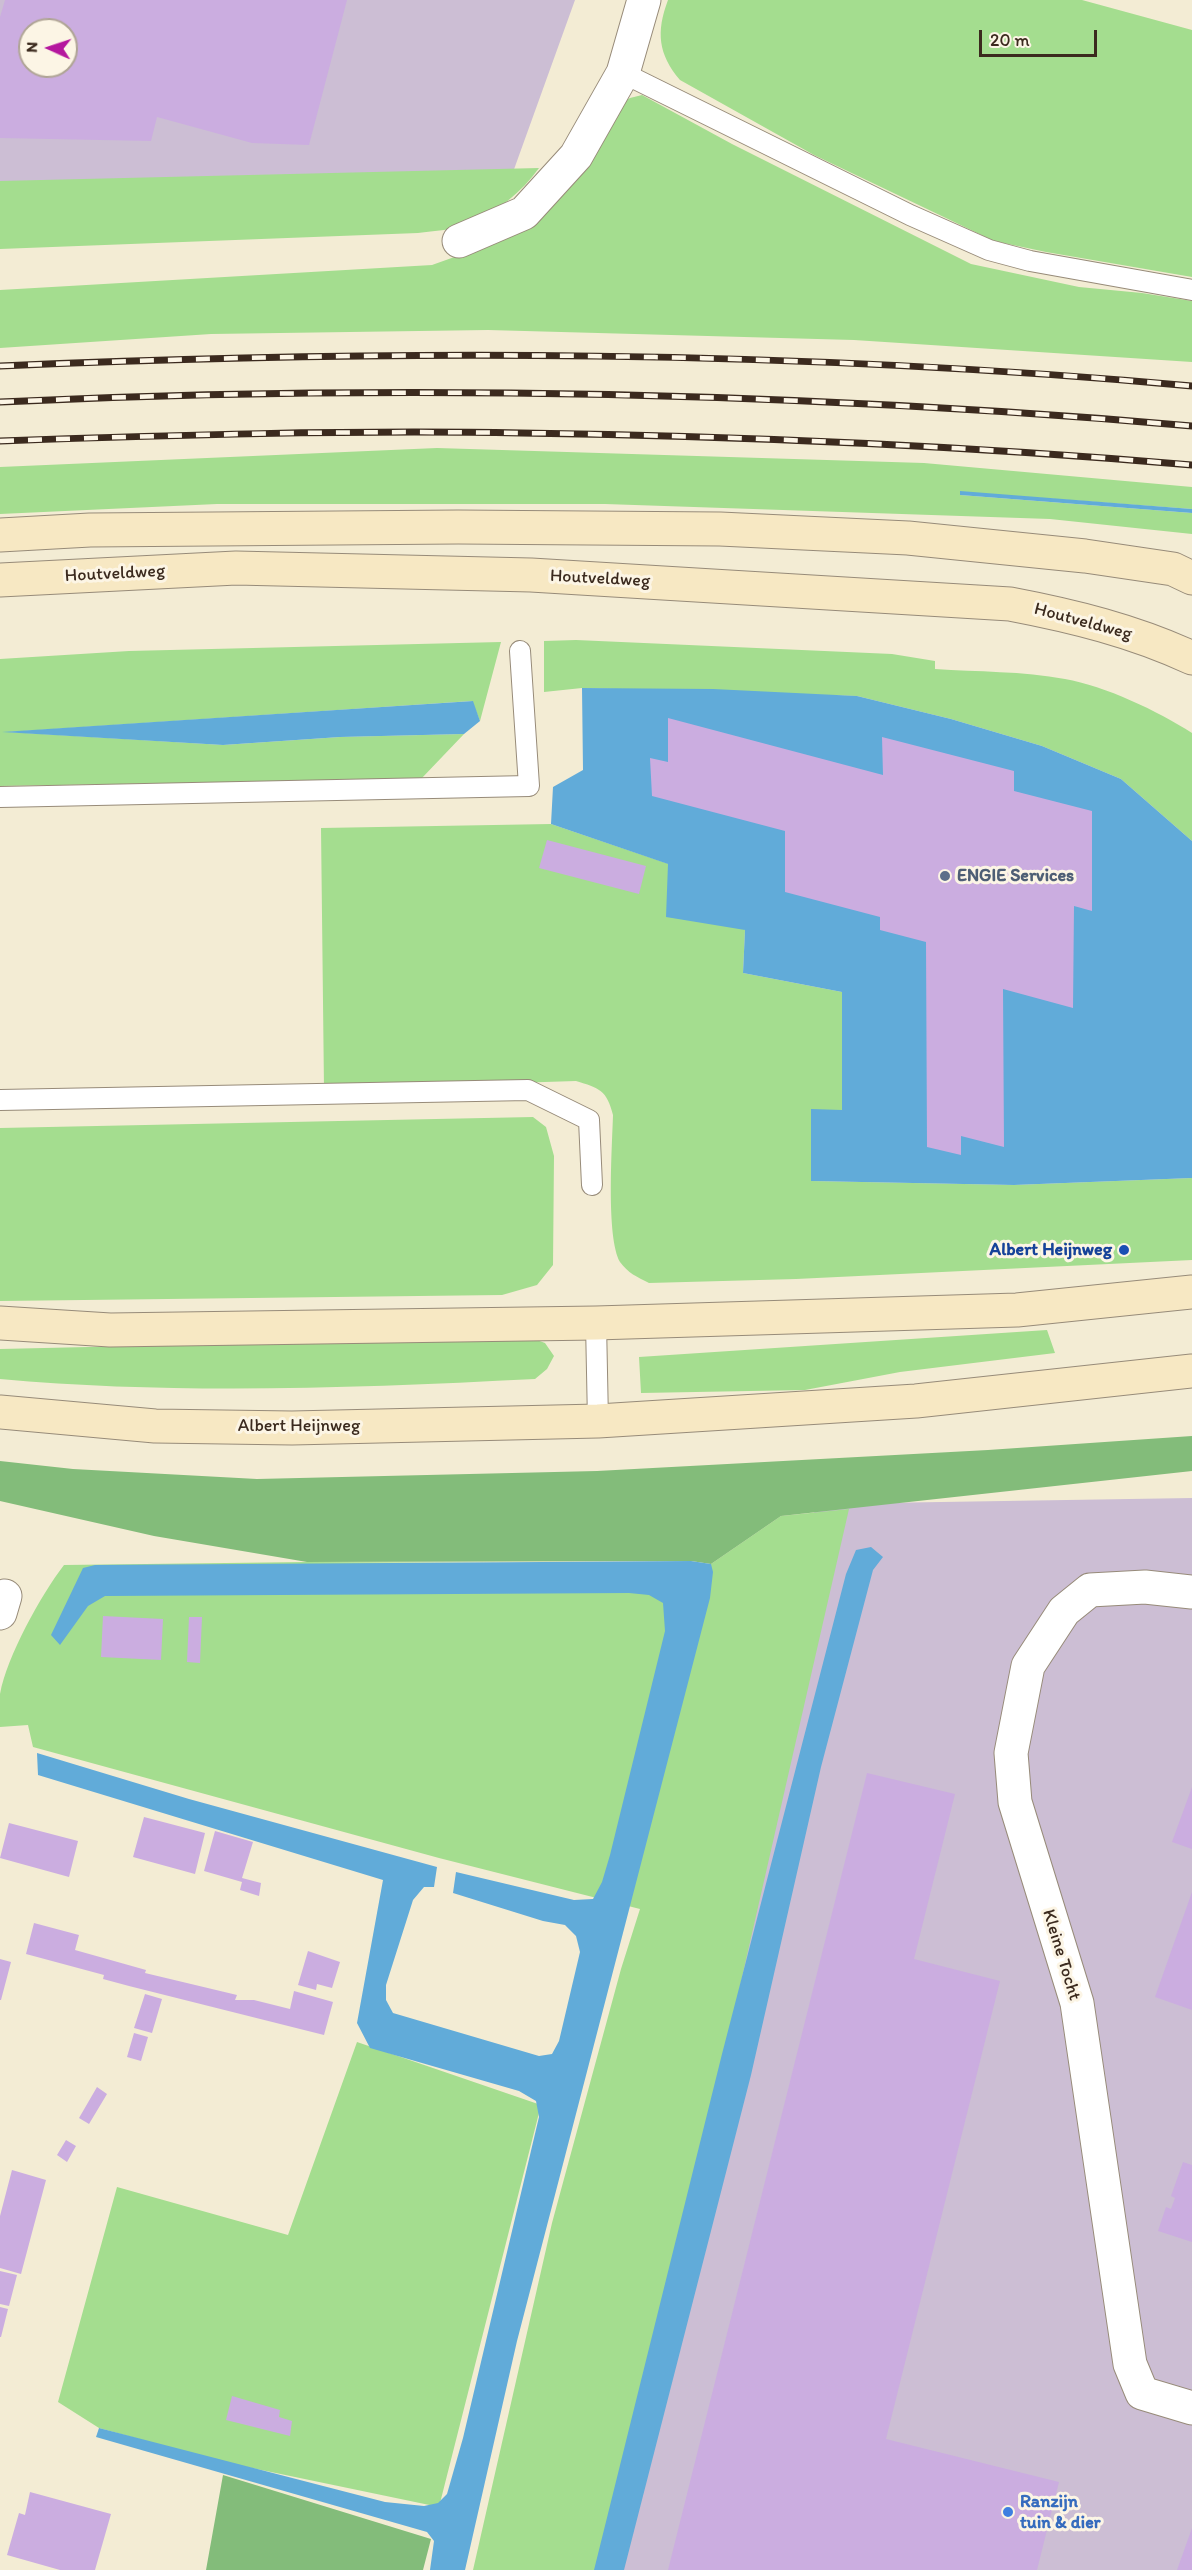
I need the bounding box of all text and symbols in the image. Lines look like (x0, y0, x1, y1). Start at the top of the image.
north arrow (18, 18, 78, 78)
scale bar (982, 18, 1100, 56)
text: 20 m (990, 29, 1030, 51)
text: N (22, 41, 41, 53)
street label: Houtveldweg (64, 561, 166, 587)
street label: Houtveldweg (549, 566, 651, 592)
street label: Houtveldweg (1032, 599, 1134, 645)
place label: ENGIE Services (957, 865, 1074, 887)
marker: ENGIE Services (938, 869, 952, 883)
place label: Albert Heijnweg (990, 1239, 1112, 1261)
marker: Albert Heijnweg (1117, 1243, 1131, 1257)
street label: Albert Heijnweg (238, 1415, 360, 1437)
street label: Kleine Tocht (1037, 1907, 1085, 2003)
place label: Ranzijn tuin & dier (1020, 2491, 1101, 2534)
marker: Ranzijn tuin & dier (1001, 2505, 1015, 2519)

